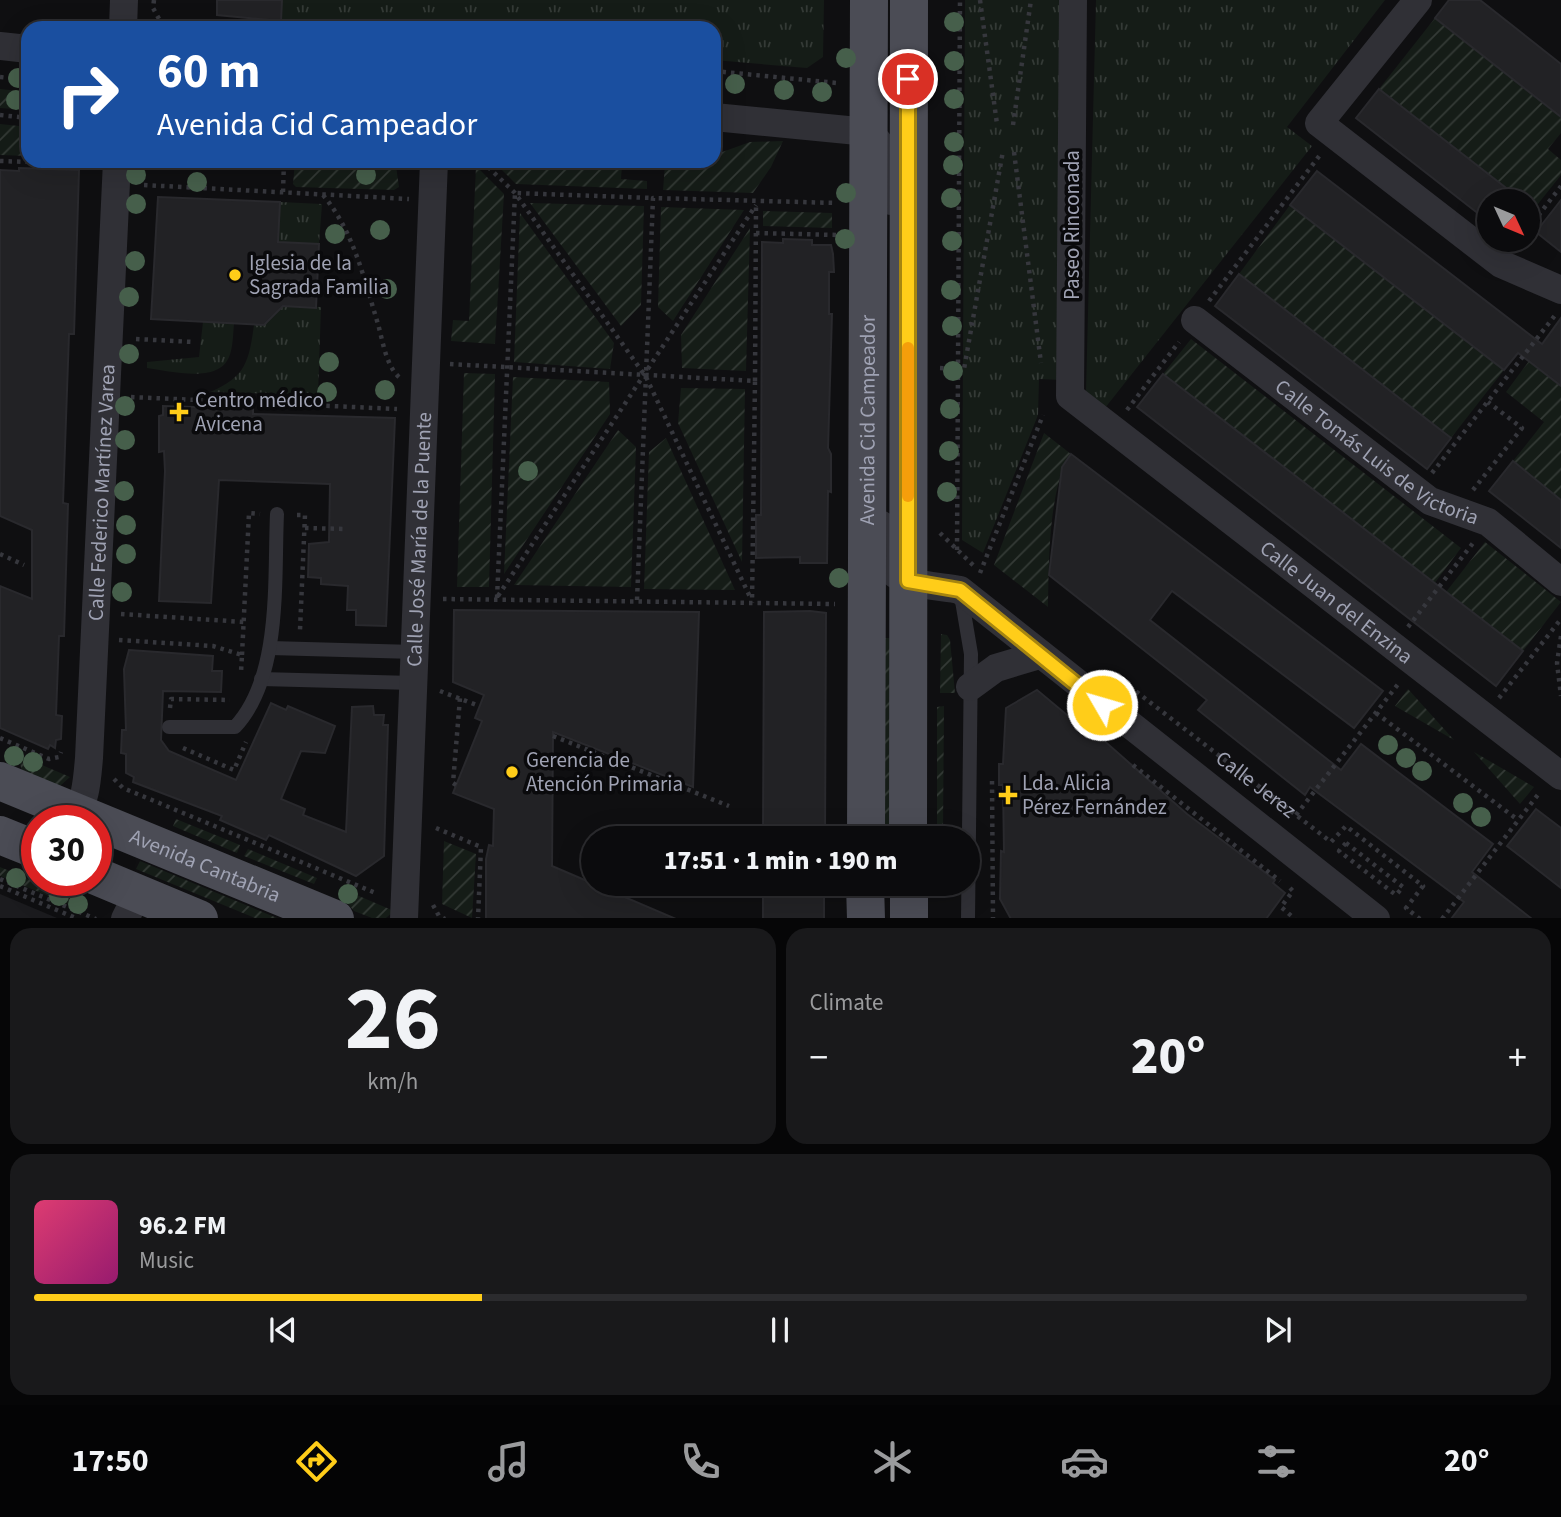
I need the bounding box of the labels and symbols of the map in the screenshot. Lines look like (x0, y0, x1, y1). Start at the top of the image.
pin (878, 49, 938, 109)
street label: Paseo Rinconada (1057, 150, 1087, 300)
north arrow (1477, 189, 1540, 252)
place label: Iglesia de la Sagrada Familia (249, 248, 389, 302)
marker: Iglesia de la Sagrada Familia (227, 267, 243, 283)
street label: Avenida Cid Campeador (852, 314, 883, 525)
street label: Calle Federico Martínez Varea (80, 363, 122, 622)
street label: Calle Tomás Luis de Victoria (1269, 372, 1483, 532)
place label: Centro médico Avicena (195, 385, 324, 439)
marker: Centro médico Avicena (169, 402, 189, 422)
street label: Calle José María de la Puente (399, 411, 439, 667)
street label: Calle Juan del Enzina (1254, 533, 1419, 671)
position arrow (1065, 668, 1139, 742)
street label: Calle Jerez (1209, 743, 1303, 825)
place label: Gerencia de Atención Primaria (526, 745, 683, 799)
marker: Gerencia de Atención Primaria (504, 764, 520, 780)
place label: Lda. Alicia Pérez Fernández (1022, 768, 1167, 822)
marker: Lda. Alicia Pérez Fernández (1000, 787, 1016, 803)
speed limit sign: 30 (21, 805, 112, 896)
street label: Avenida Cantabria (125, 821, 285, 910)

